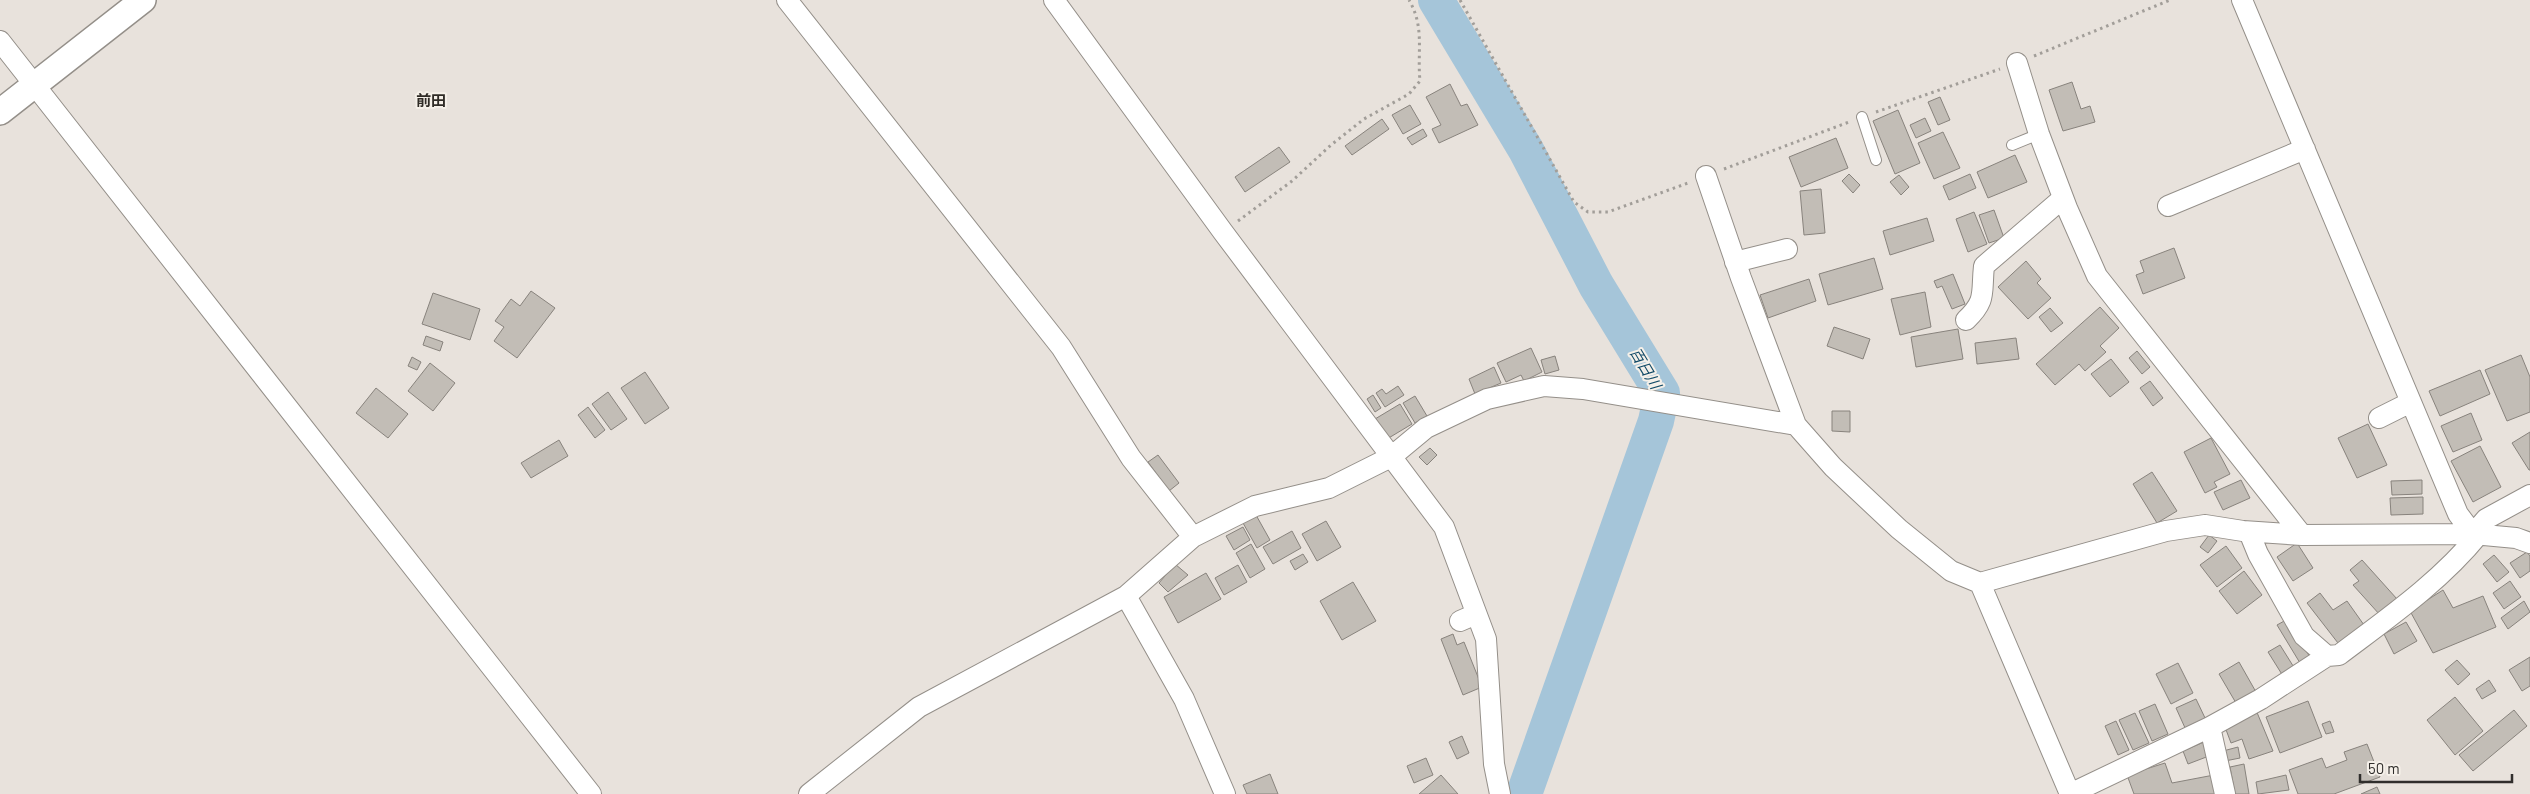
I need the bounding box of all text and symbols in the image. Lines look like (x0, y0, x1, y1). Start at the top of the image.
district label: 前田 (416, 91, 446, 109)
water label: 百日川 (1627, 344, 1666, 394)
scale bar (2360, 752, 2512, 784)
text: 50 m (2368, 759, 2400, 777)

